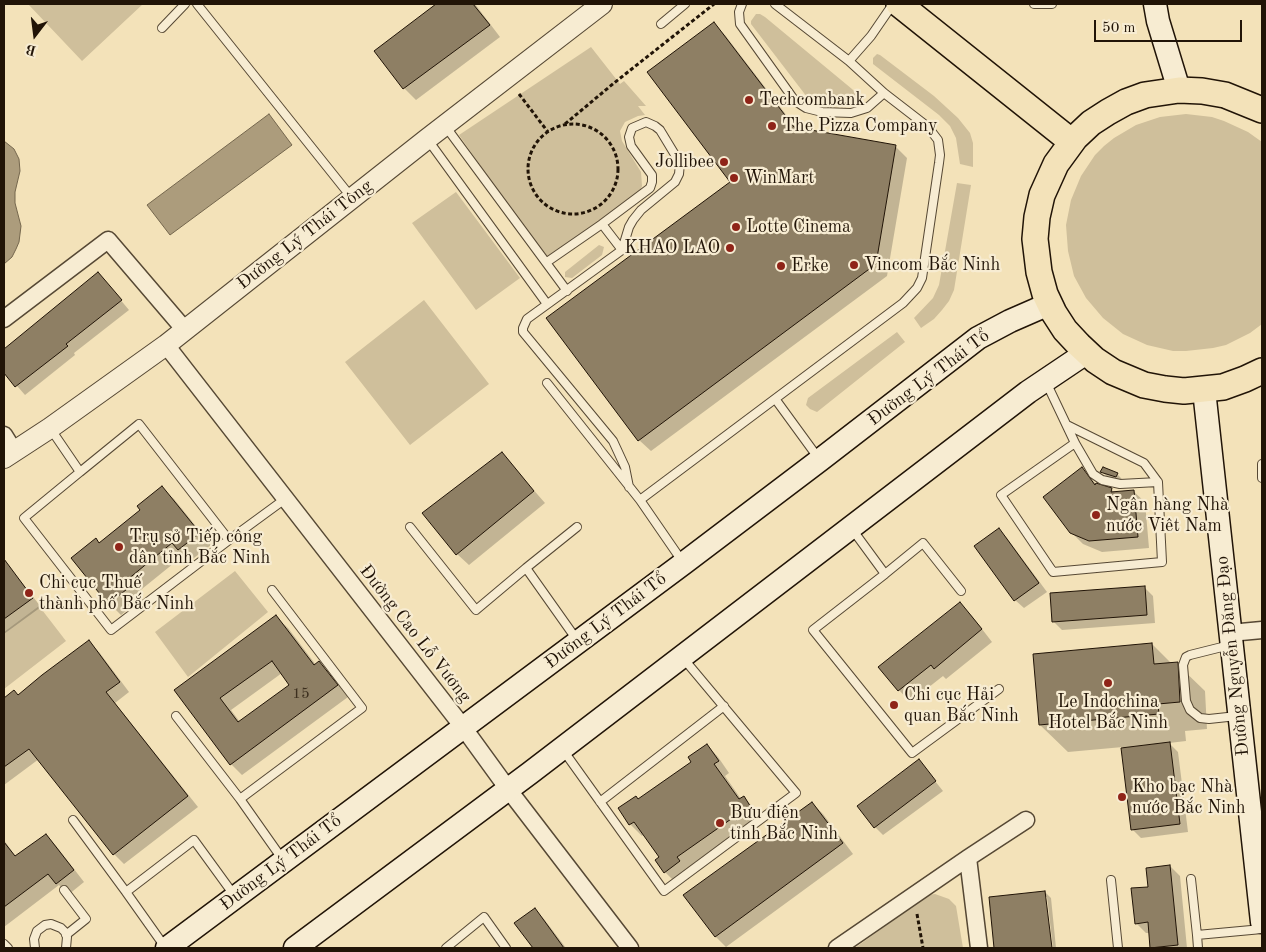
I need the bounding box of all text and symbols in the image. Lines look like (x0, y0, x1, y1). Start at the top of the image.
north arrow (10, 10, 60, 60)
scale bar (1096, 10, 1244, 42)
text: 50 m (1102, 21, 1136, 36)
text: B (25, 41, 38, 58)
place label: Techcombank (759, 89, 865, 111)
marker: Techcombank (743, 94, 755, 106)
place label: The Pizza Company (782, 115, 938, 137)
marker: The Pizza Company (766, 120, 778, 132)
place label: Jollibee (655, 151, 714, 173)
marker: Jollibee (718, 156, 730, 168)
place label: WinMart (744, 167, 815, 189)
marker: WinMart (728, 172, 740, 184)
street label: Đường Lý Thái Tông (233, 175, 377, 295)
place label: Lotte Cinema (746, 216, 851, 238)
marker: Lotte Cinema (730, 221, 742, 233)
place label: KHAO LAO (624, 237, 720, 259)
marker: KHAO LAO (724, 242, 736, 254)
place label: Vincom Bắc Ninh (864, 254, 1000, 276)
place label: Erke (791, 255, 828, 277)
marker: Vincom Bắc Ninh (848, 259, 860, 271)
marker: Erke (775, 260, 787, 272)
street label: Đường Lý Thái Tổ (864, 325, 994, 431)
place label: Ngân hàng Nhà nước Viêt Nam (1106, 494, 1229, 536)
marker: Ngân hàng Nhà nước Viêt Nam (1090, 509, 1102, 521)
place label: Trụ sở Tiếp công dân tỉnh Bắc Ninh (129, 526, 270, 568)
marker: Trụ sở Tiếp công dân tỉnh Bắc Ninh (113, 541, 125, 553)
street label: Đường Nguyễn Đăng Đạo (1212, 555, 1254, 757)
street label: Đường Cao Lỗ Vương (355, 561, 475, 707)
street label: Đường Lý Thái Tổ (541, 568, 671, 674)
place label: Chi cục Thuế thành phố Bắc Ninh (39, 572, 194, 614)
marker: Chi cục Thuế thành phố Bắc Ninh (23, 587, 35, 599)
marker: Le Indochina Hotel Bắc Ninh (1102, 677, 1114, 689)
place label: Chi cục Hải quan Bắc Ninh (904, 684, 1019, 726)
house number: 15 (292, 685, 310, 703)
place label: Le Indochina Hotel Bắc Ninh (1048, 691, 1168, 734)
marker: Chi cục Hải quan Bắc Ninh (888, 699, 900, 711)
place label: Kho bạc Nhà nước Bắc Ninh (1132, 776, 1246, 819)
marker: Kho bạc Nhà nước Bắc Ninh (1116, 791, 1128, 803)
place label: Bưu điện tỉnh Bắc Ninh (730, 802, 838, 844)
street label: Đường Lý Thái Tổ (216, 810, 346, 916)
marker: Bưu điện tỉnh Bắc Ninh (714, 817, 726, 829)

